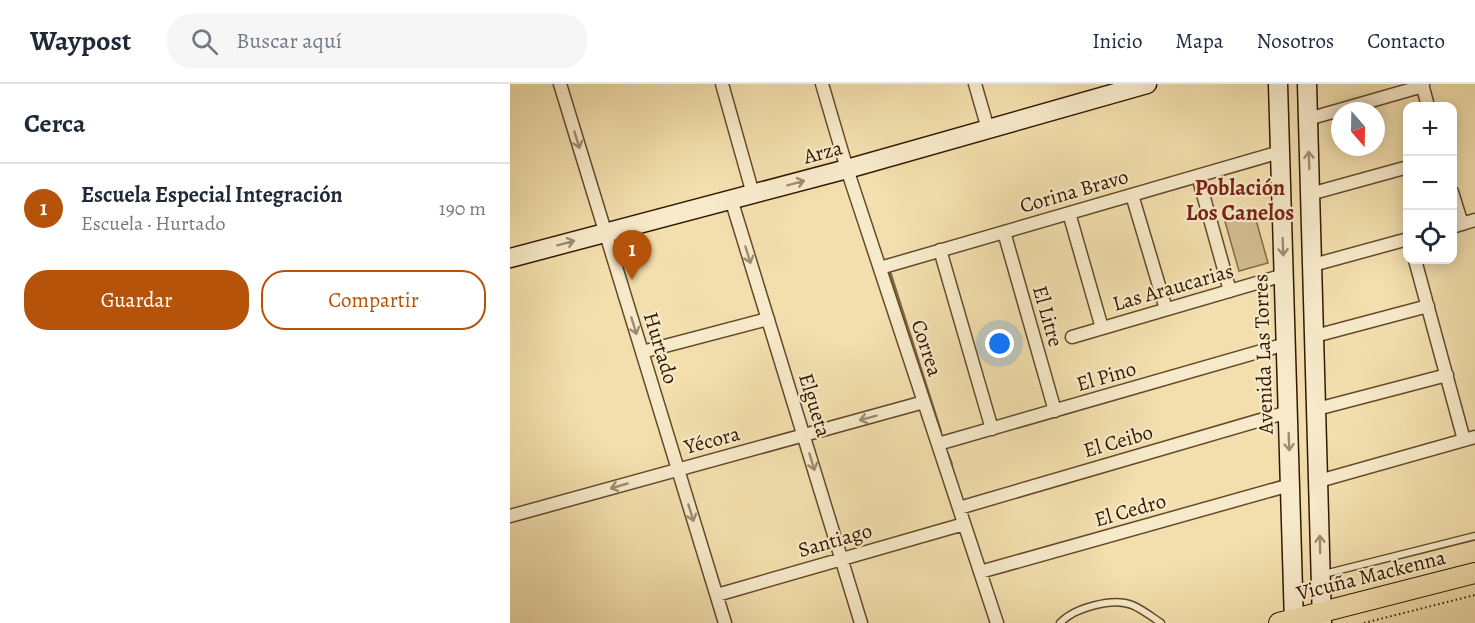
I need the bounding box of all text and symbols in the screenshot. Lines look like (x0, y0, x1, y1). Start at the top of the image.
search box (167, 14, 587, 68)
text: Waypost (30, 22, 131, 60)
icon: search (188, 25, 221, 58)
text: Buscar aquí (236, 26, 342, 56)
text: Inicio (1092, 27, 1142, 55)
text: Mapa (1175, 27, 1224, 55)
text: Nosotros (1257, 27, 1334, 55)
text: Contacto (1367, 27, 1445, 55)
north arrow (1331, 102, 1385, 156)
map controls (1403, 102, 1457, 264)
button: + (1403, 102, 1457, 156)
text: Cerca (24, 106, 86, 141)
one-way arrow (572, 130, 583, 149)
street label: Arza (799, 133, 846, 171)
one-way arrow (1304, 150, 1315, 170)
button: − (1403, 156, 1457, 210)
street label: Corina Bravo (1016, 162, 1132, 220)
district label: Población Los Canelos (1186, 173, 1294, 228)
one-way arrow (786, 176, 805, 188)
text: Escuela Especial Integración (81, 180, 343, 210)
text: 1 (40, 195, 47, 222)
text: 190 m (439, 195, 486, 222)
text: Escuela · Hurtado (81, 210, 225, 237)
button: locate (1403, 210, 1457, 264)
pin: 1 (612, 230, 652, 280)
one-way arrow (557, 236, 576, 248)
one-way arrow (1277, 237, 1288, 257)
one-way arrow (743, 245, 754, 264)
street label: Las Araucarias (1109, 256, 1237, 318)
button: Guardar (24, 270, 249, 330)
button: Compartir (261, 270, 486, 330)
street label: Avenida Las Torres (1246, 273, 1280, 436)
street label: El Litre (1026, 282, 1070, 350)
street label: Hurtado (637, 309, 685, 387)
one-way arrow (629, 316, 640, 335)
street label: Correa (905, 316, 949, 380)
your location (985, 329, 1014, 358)
street label: El Pino (1073, 354, 1139, 398)
street label: Elgueta (792, 370, 838, 441)
one-way arrow (858, 412, 877, 424)
street label: El Ceibo (1080, 418, 1156, 464)
street label: Yécora (680, 419, 743, 461)
one-way arrow (1283, 432, 1294, 452)
one-way arrow (807, 452, 818, 471)
one-way arrow (609, 480, 628, 492)
street label: El Cedro (1091, 486, 1169, 534)
one-way arrow (687, 503, 698, 522)
street label: Santiago (795, 516, 875, 564)
one-way arrow (1314, 534, 1326, 554)
street label: Vicuña Mackenna (1293, 543, 1449, 607)

